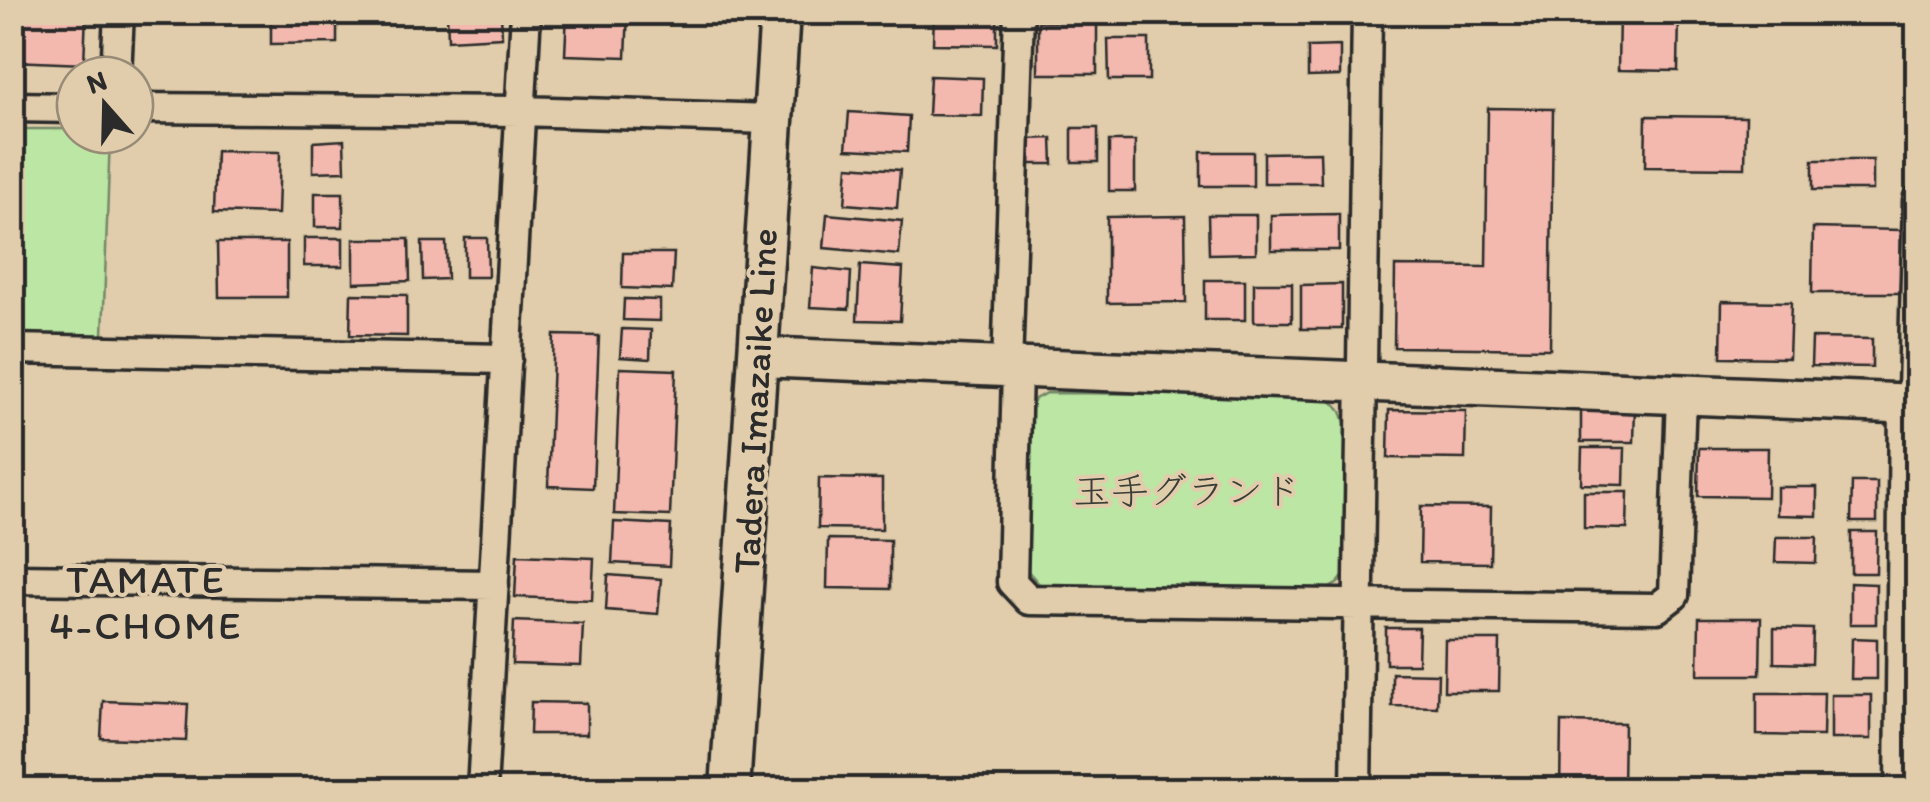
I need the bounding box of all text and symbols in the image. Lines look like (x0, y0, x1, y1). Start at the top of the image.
north arrow (55, 55, 155, 155)
text: N (82, 62, 111, 101)
street label: Tadera Imazaike Line (723, 227, 787, 575)
park label: 玉手グランド (1073, 468, 1301, 514)
district label: TAMATE 4-CHOME (49, 555, 243, 649)

